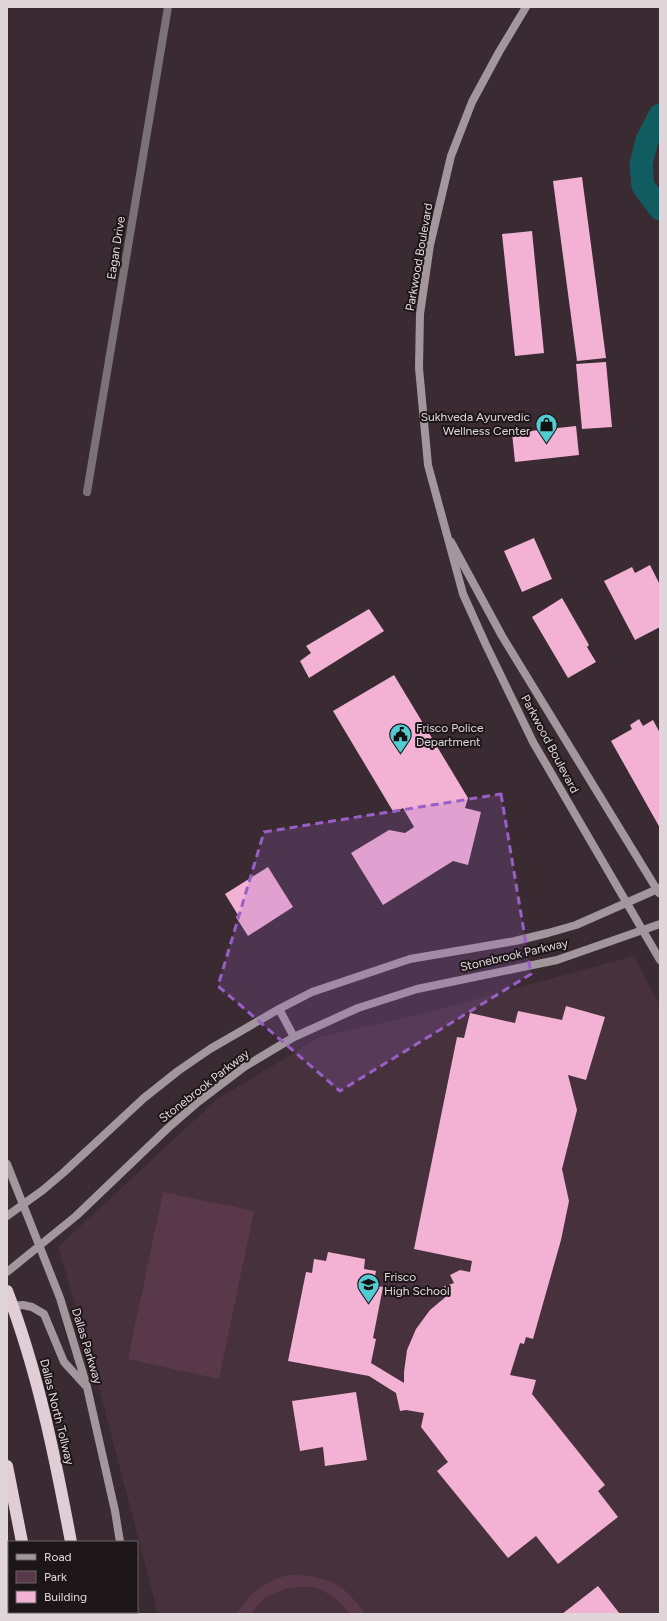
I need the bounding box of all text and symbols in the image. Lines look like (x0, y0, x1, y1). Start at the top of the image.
street label: Parkwood Boulevard (403, 202, 435, 312)
street label: Eagan Drive (104, 215, 128, 281)
place label: Sukhveda Ayurvedic Wellness Center (421, 410, 530, 438)
shop icon: Sukhveda Ayurvedic Wellness Center (533, 411, 559, 444)
street label: Parkwood Boulevard (518, 692, 582, 796)
place label: Frisco Police Department (416, 721, 484, 749)
public building icon: Frisco Police Department (387, 722, 413, 755)
street label: Stonebrook Parkway (459, 936, 570, 974)
street label: Stonebrook Parkway (156, 1046, 252, 1125)
place label: Frisco High School (384, 1270, 450, 1298)
school or university icon: Frisco High School (355, 1271, 381, 1304)
street label: Dallas Parkway (69, 1306, 105, 1386)
street label: Dallas North Tollway (37, 1358, 77, 1467)
legend (8, 1541, 138, 1613)
text: Road (44, 1550, 72, 1564)
text: Park (44, 1570, 67, 1584)
text: Building (44, 1590, 87, 1604)

